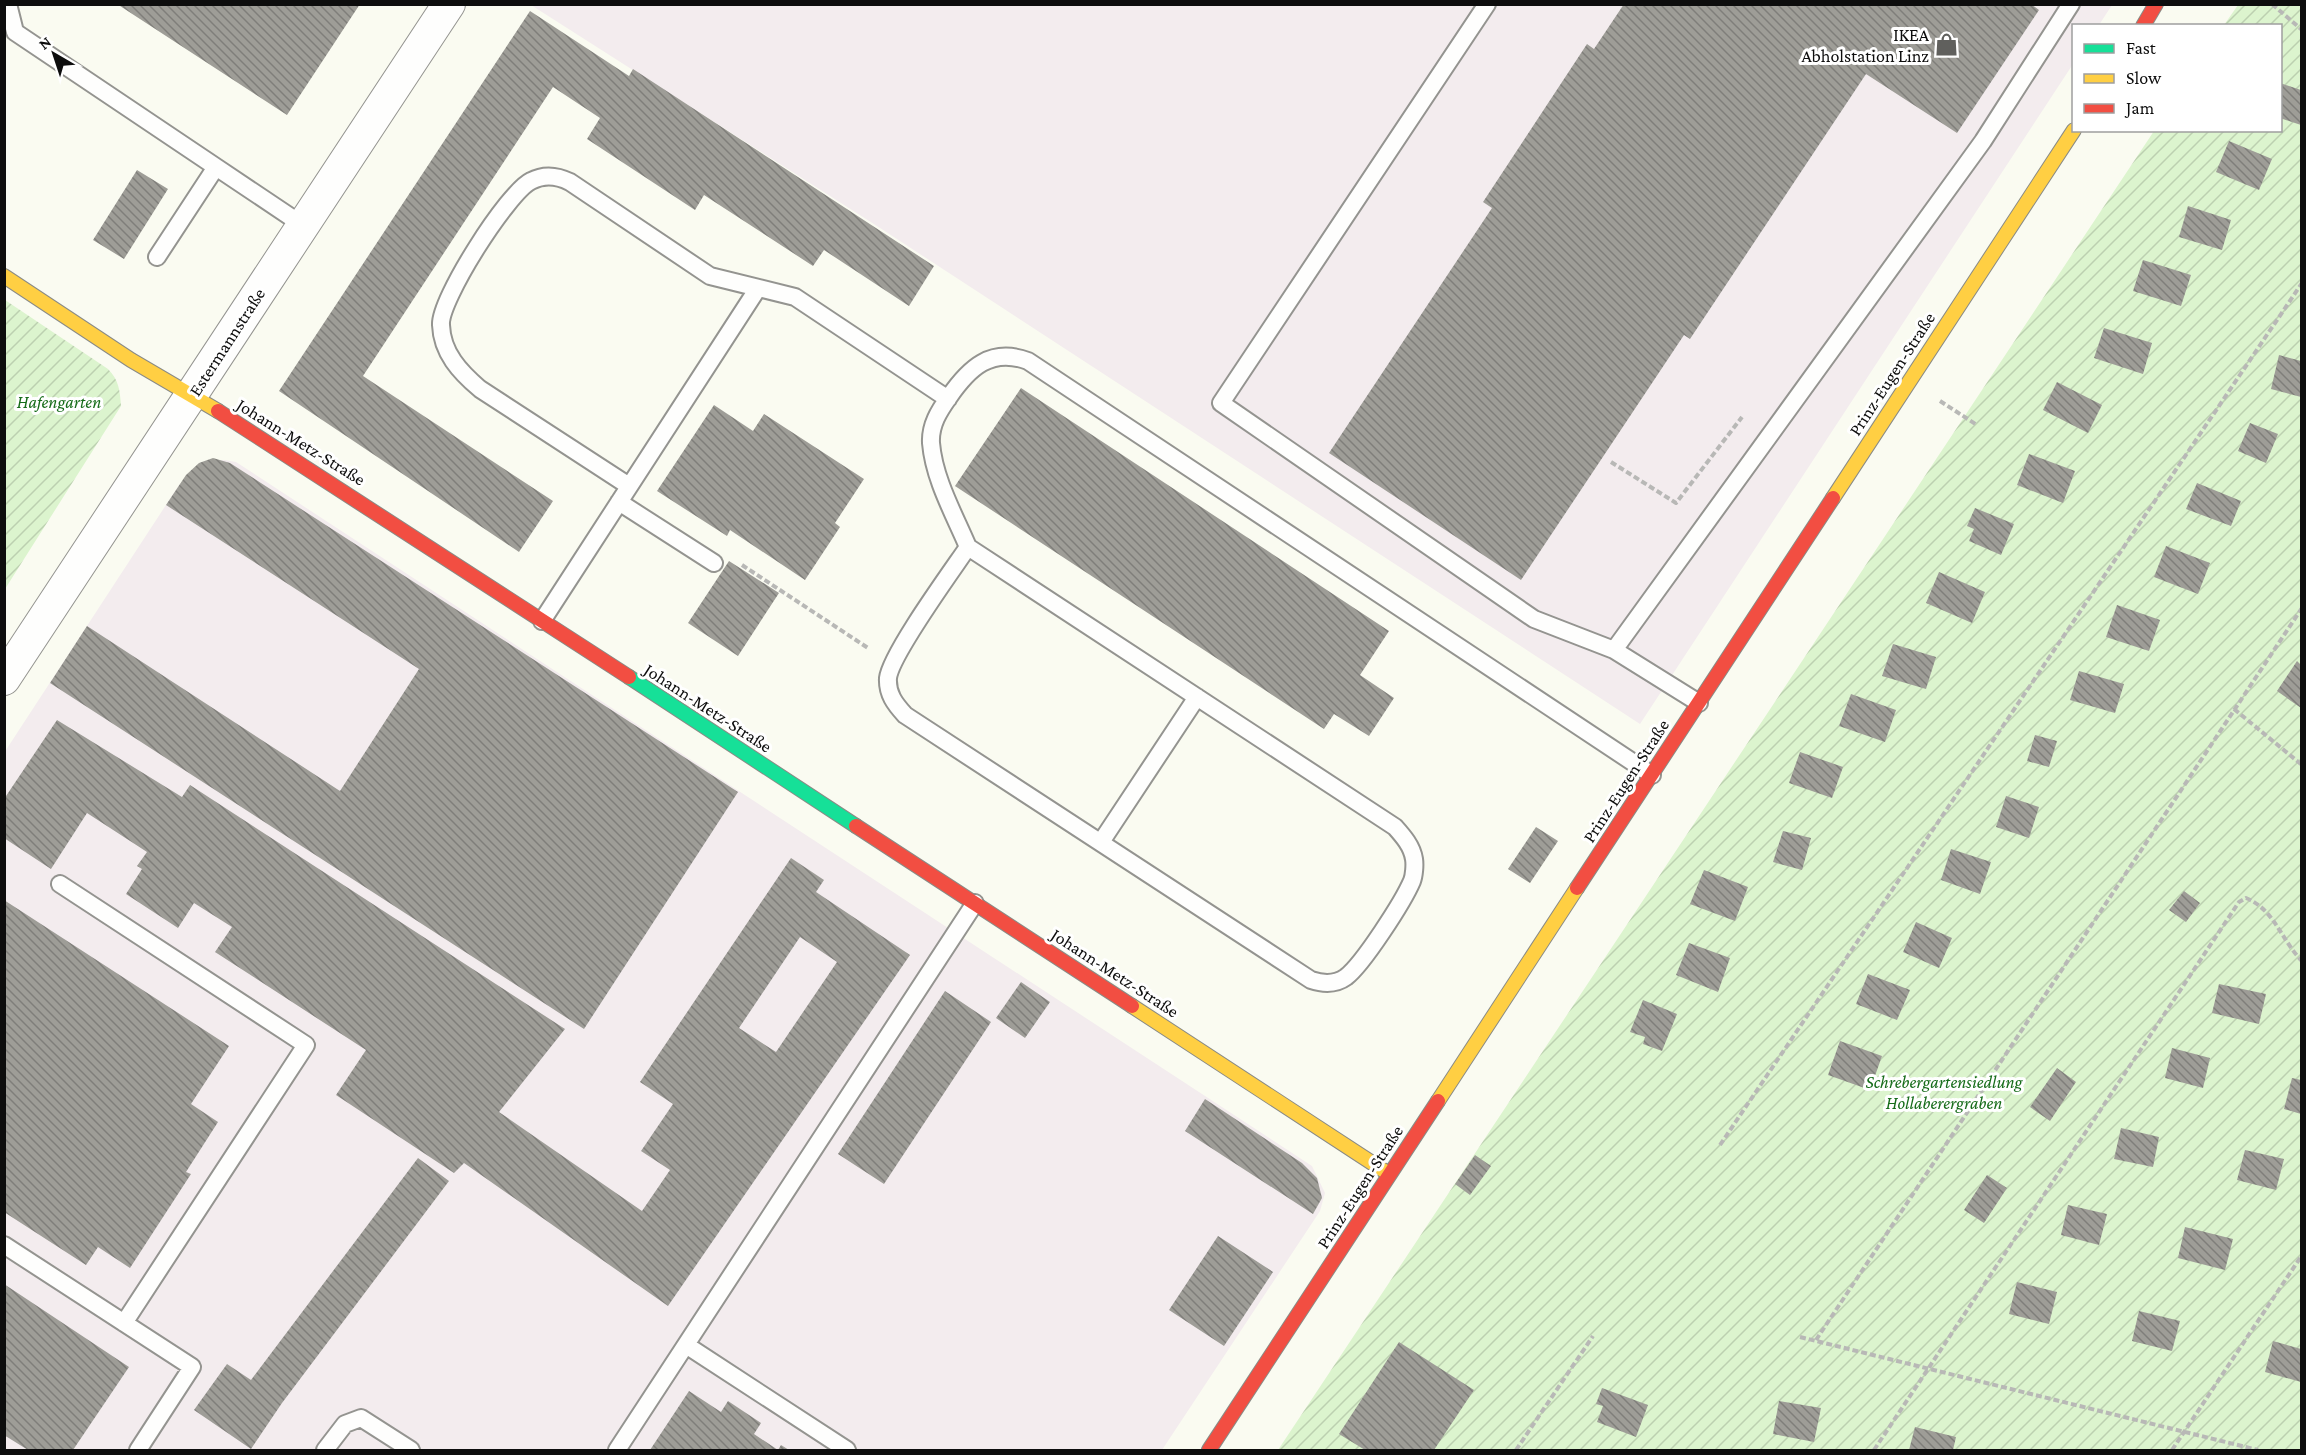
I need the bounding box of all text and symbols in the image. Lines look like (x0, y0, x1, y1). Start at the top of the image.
north arrow (24, 24, 84, 84)
legend (2072, 24, 2282, 132)
place label: IKEA Abholstation Linz (1801, 25, 1930, 66)
shop icon: IKEA Abholstation Linz (1934, 32, 1960, 58)
text: N (35, 33, 55, 53)
text: Fast (2126, 38, 2157, 58)
text: Slow (2126, 68, 2162, 88)
text: Jam (2124, 98, 2155, 118)
street label: Estermannstraße (185, 284, 269, 400)
street label: Prinz-Eugen-Straße (1845, 309, 1939, 439)
park label: Hafengarten (17, 392, 101, 412)
street label: Johann-Metz-Straße (231, 393, 369, 490)
street label: Johann-Metz-Straße (639, 658, 775, 757)
street label: Prinz-Eugen-Straße (1579, 716, 1673, 846)
street label: Johann-Metz-Straße (1046, 923, 1182, 1022)
park label: Schrebergartensiedlung Hollaberergraben (1865, 1072, 2024, 1113)
street label: Prinz-Eugen-Straße (1313, 1122, 1407, 1252)

